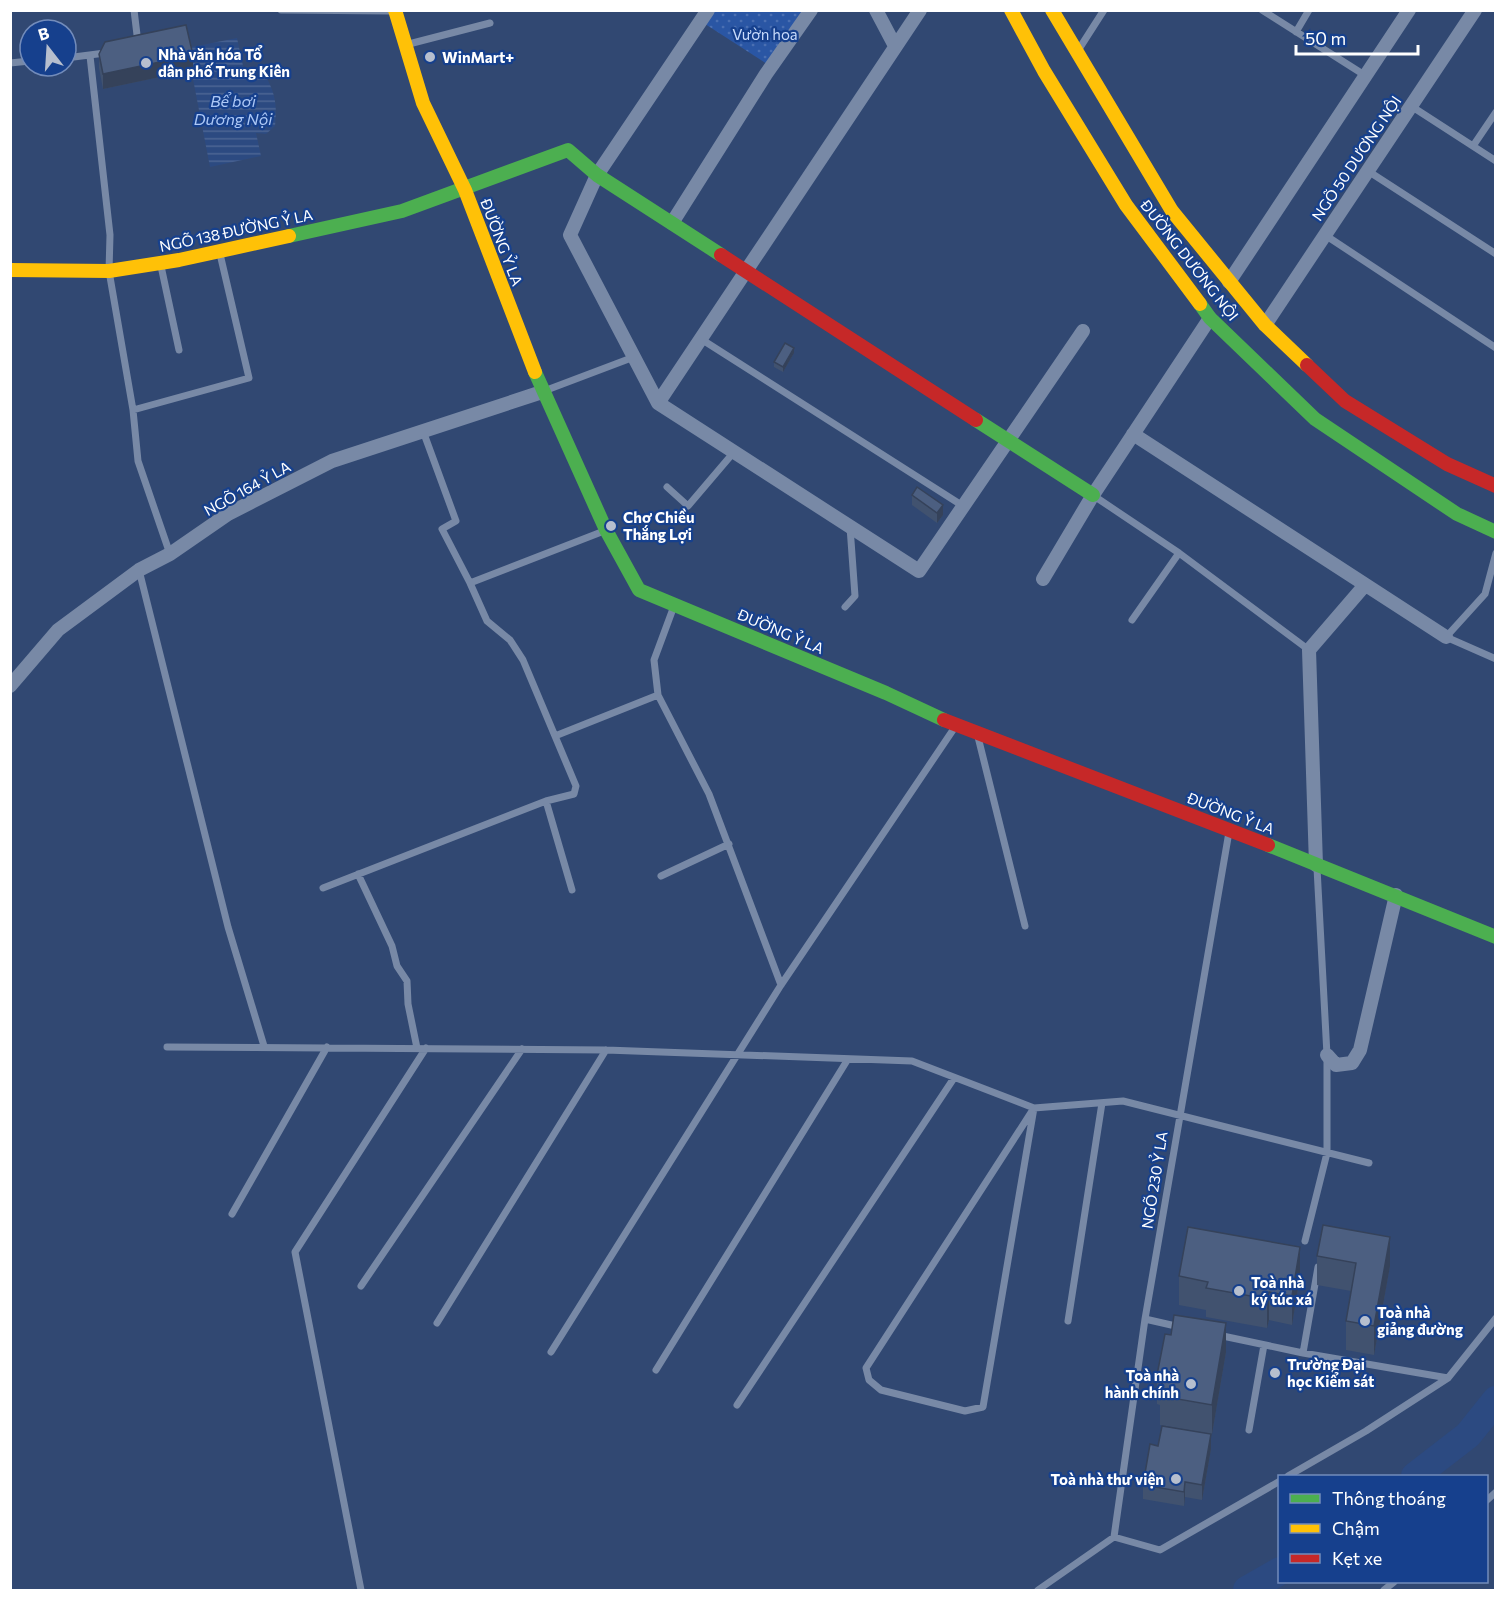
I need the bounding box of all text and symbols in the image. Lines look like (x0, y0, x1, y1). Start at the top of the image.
north arrow (18, 18, 78, 78)
scale bar (1296, 18, 1418, 56)
text: B (36, 22, 52, 44)
park label: Vườn hoa (732, 25, 798, 43)
text: 50 m (1305, 27, 1346, 49)
place label: Nhà văn hóa Tổ dân phố Trung Kiên (158, 45, 290, 80)
place label: WinMart+ (442, 48, 514, 66)
marker: WinMart+ (423, 50, 437, 64)
marker: Nhà văn hóa Tổ dân phố Trung Kiên (139, 56, 153, 70)
water label: Bể bơi Dương Nội (194, 91, 273, 128)
street label: NGÕ 50 DƯƠNG NỘI (1307, 92, 1404, 224)
street label: ĐƯỜNG Ỷ LA (477, 195, 528, 288)
street label: ĐƯỜNG DƯƠNG NỘI (1137, 195, 1244, 324)
street label: NGÕ 138 ĐƯỜNG Ỷ LA (157, 204, 314, 255)
street label: NGÕ 164 Ỷ LA (200, 456, 294, 519)
place label: Chợ Chiều Thắng Lợi (623, 508, 694, 544)
marker: Chợ Chiều Thắng Lợi (604, 519, 618, 533)
street label: ĐƯỜNG Ỷ LA (734, 603, 827, 657)
street label: ĐƯỜNG Ỷ LA (1184, 787, 1277, 838)
street label: NGÕ 230 Ỷ LA (1136, 1130, 1171, 1230)
place label: Toà nhà ký túc xá (1251, 1273, 1312, 1308)
marker: Toà nhà ký túc xá (1232, 1284, 1246, 1298)
place label: Toà nhà giảng đường (1377, 1303, 1463, 1338)
marker: Toà nhà giảng đường (1358, 1314, 1372, 1328)
place label: Trường Đại học Kiểm sát (1287, 1355, 1374, 1391)
place label: Toà nhà hành chính (1105, 1366, 1179, 1401)
marker: Trường Đại học Kiểm sát (1268, 1366, 1282, 1380)
marker: Toà nhà hành chính (1184, 1377, 1198, 1391)
place label: Toà nhà thư viện (1050, 1470, 1164, 1489)
marker: Toà nhà thư viện (1169, 1472, 1183, 1486)
legend (1278, 1475, 1488, 1583)
text: Thông thoáng (1332, 1487, 1446, 1509)
text: Chậm (1332, 1517, 1380, 1539)
text: Kẹt xe (1332, 1547, 1382, 1569)

